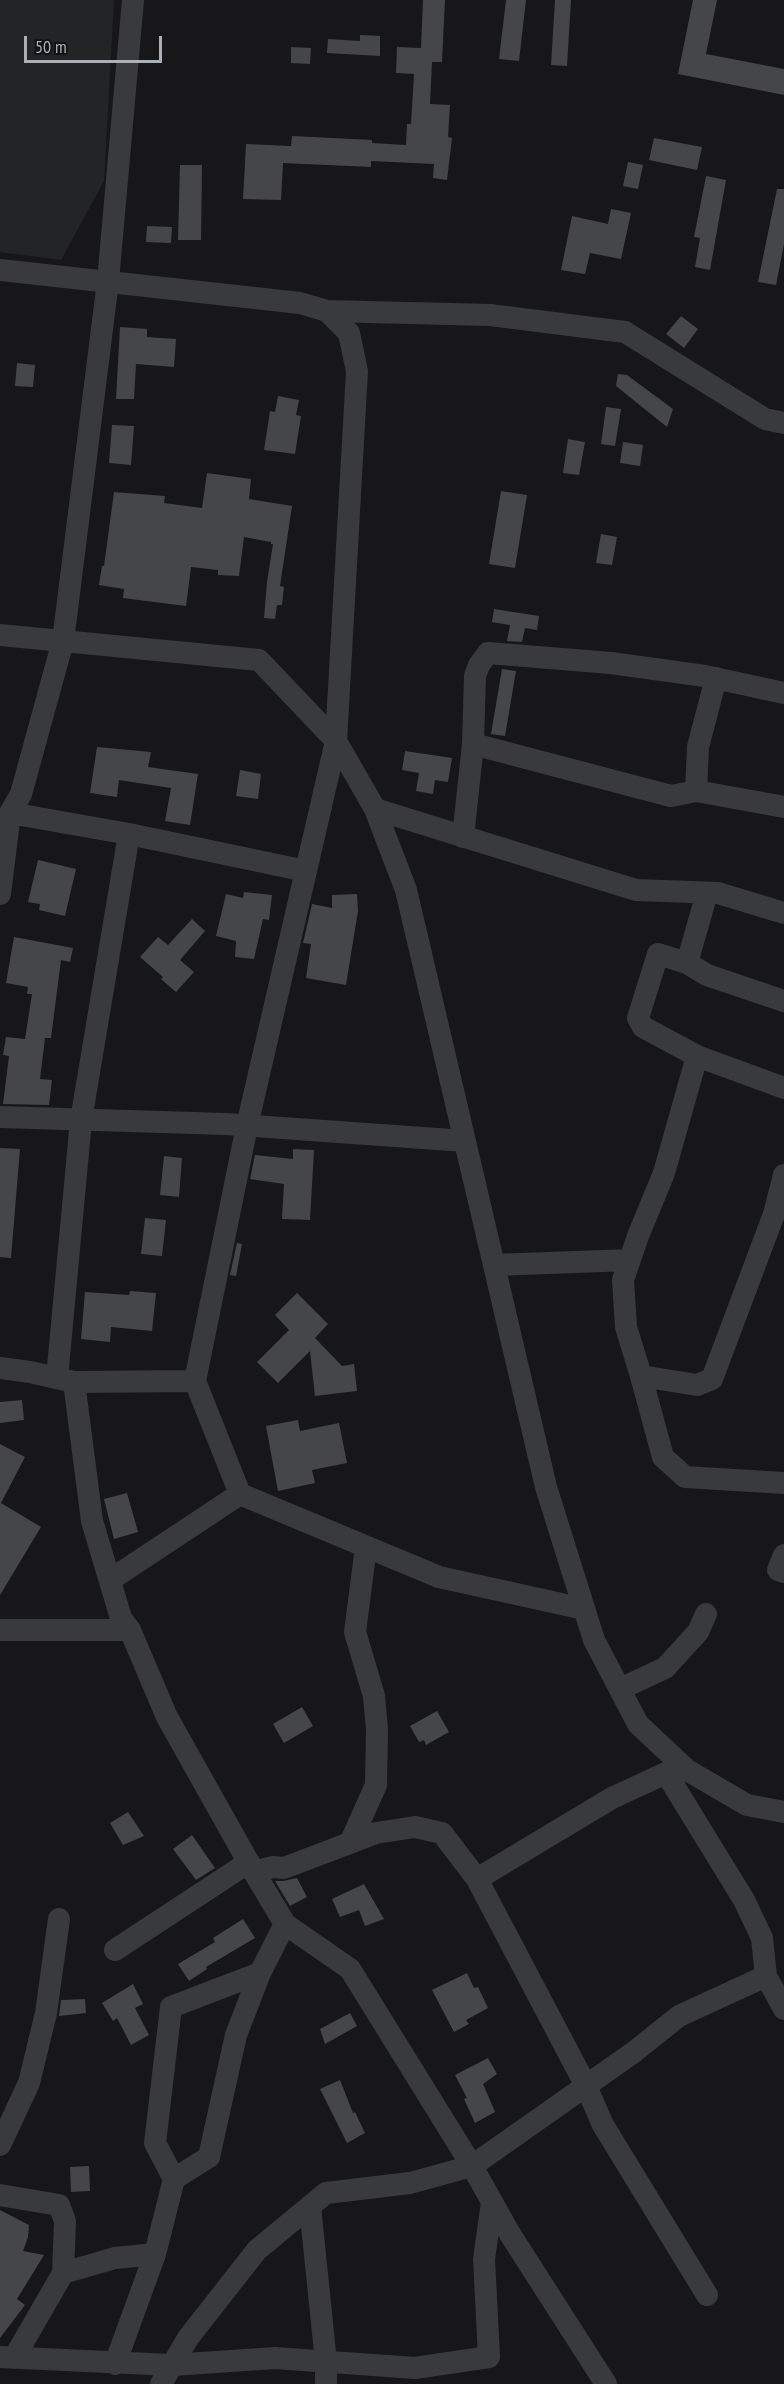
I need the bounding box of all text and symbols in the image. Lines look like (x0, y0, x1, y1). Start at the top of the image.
scale bar (27, 24, 165, 62)
text: 50 m (35, 35, 67, 58)

